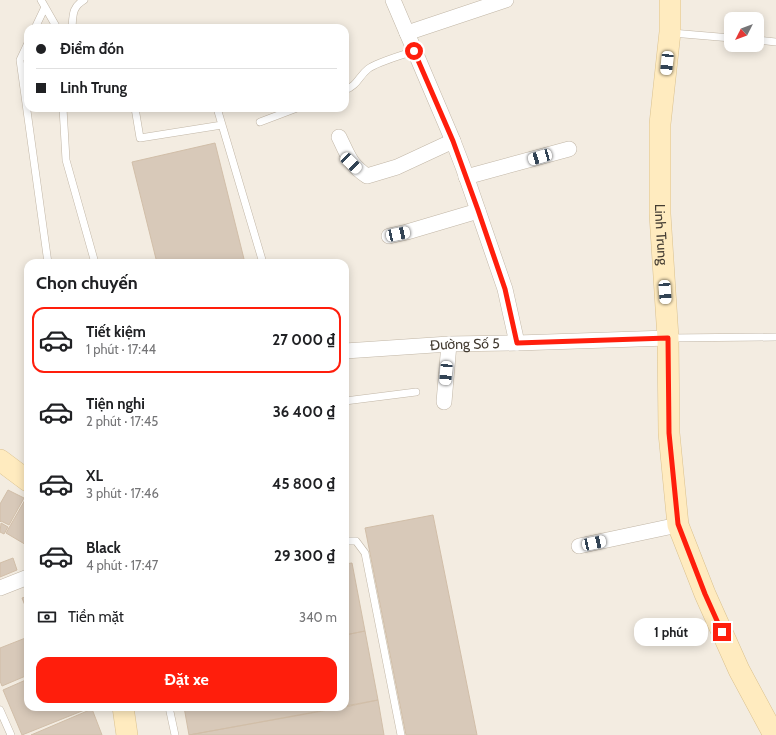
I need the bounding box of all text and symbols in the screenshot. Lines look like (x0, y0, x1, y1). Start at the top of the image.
north arrow (724, 12, 764, 52)
map controls (724, 12, 764, 52)
text: Điểm đón (60, 40, 124, 58)
route start (405, 42, 423, 60)
car (660, 50, 674, 76)
text: Linh Trung (60, 79, 127, 97)
car (527, 148, 553, 166)
car (338, 150, 364, 176)
street label: Linh Trung (651, 204, 672, 267)
car (385, 226, 411, 242)
text: Chọn chuyến (36, 272, 138, 294)
car (658, 280, 672, 304)
icon: car (38, 322, 74, 358)
text: Tiết kiệm (86, 323, 146, 341)
text: 27 000 ₫ (272, 331, 335, 349)
street label: Đường Số 5 (429, 334, 500, 354)
text: 1 phút · 17:44 (86, 341, 156, 357)
car (439, 361, 453, 385)
icon: car (38, 394, 74, 430)
text: Tiện nghi (86, 395, 145, 413)
text: 36 400 ₫ (273, 403, 335, 421)
text: 2 phút · 17:45 (86, 413, 158, 429)
icon: car (38, 466, 74, 502)
text: XL (86, 467, 103, 485)
text: 45 800 ₫ (272, 475, 335, 493)
text: 3 phút · 17:46 (86, 485, 159, 501)
car (581, 535, 607, 551)
icon: car (38, 538, 74, 574)
text: Black (86, 539, 121, 557)
text: 29 300 ₫ (274, 547, 335, 565)
text: 4 phút · 17:47 (86, 557, 158, 573)
icon: cash (36, 606, 58, 628)
text: Tiền mặt (68, 608, 124, 626)
text: 340 m (299, 609, 337, 625)
callout: 1 phút (634, 618, 708, 646)
route end (713, 623, 731, 641)
text: 1 phút (654, 624, 688, 640)
button: Đặt xe (36, 657, 337, 703)

